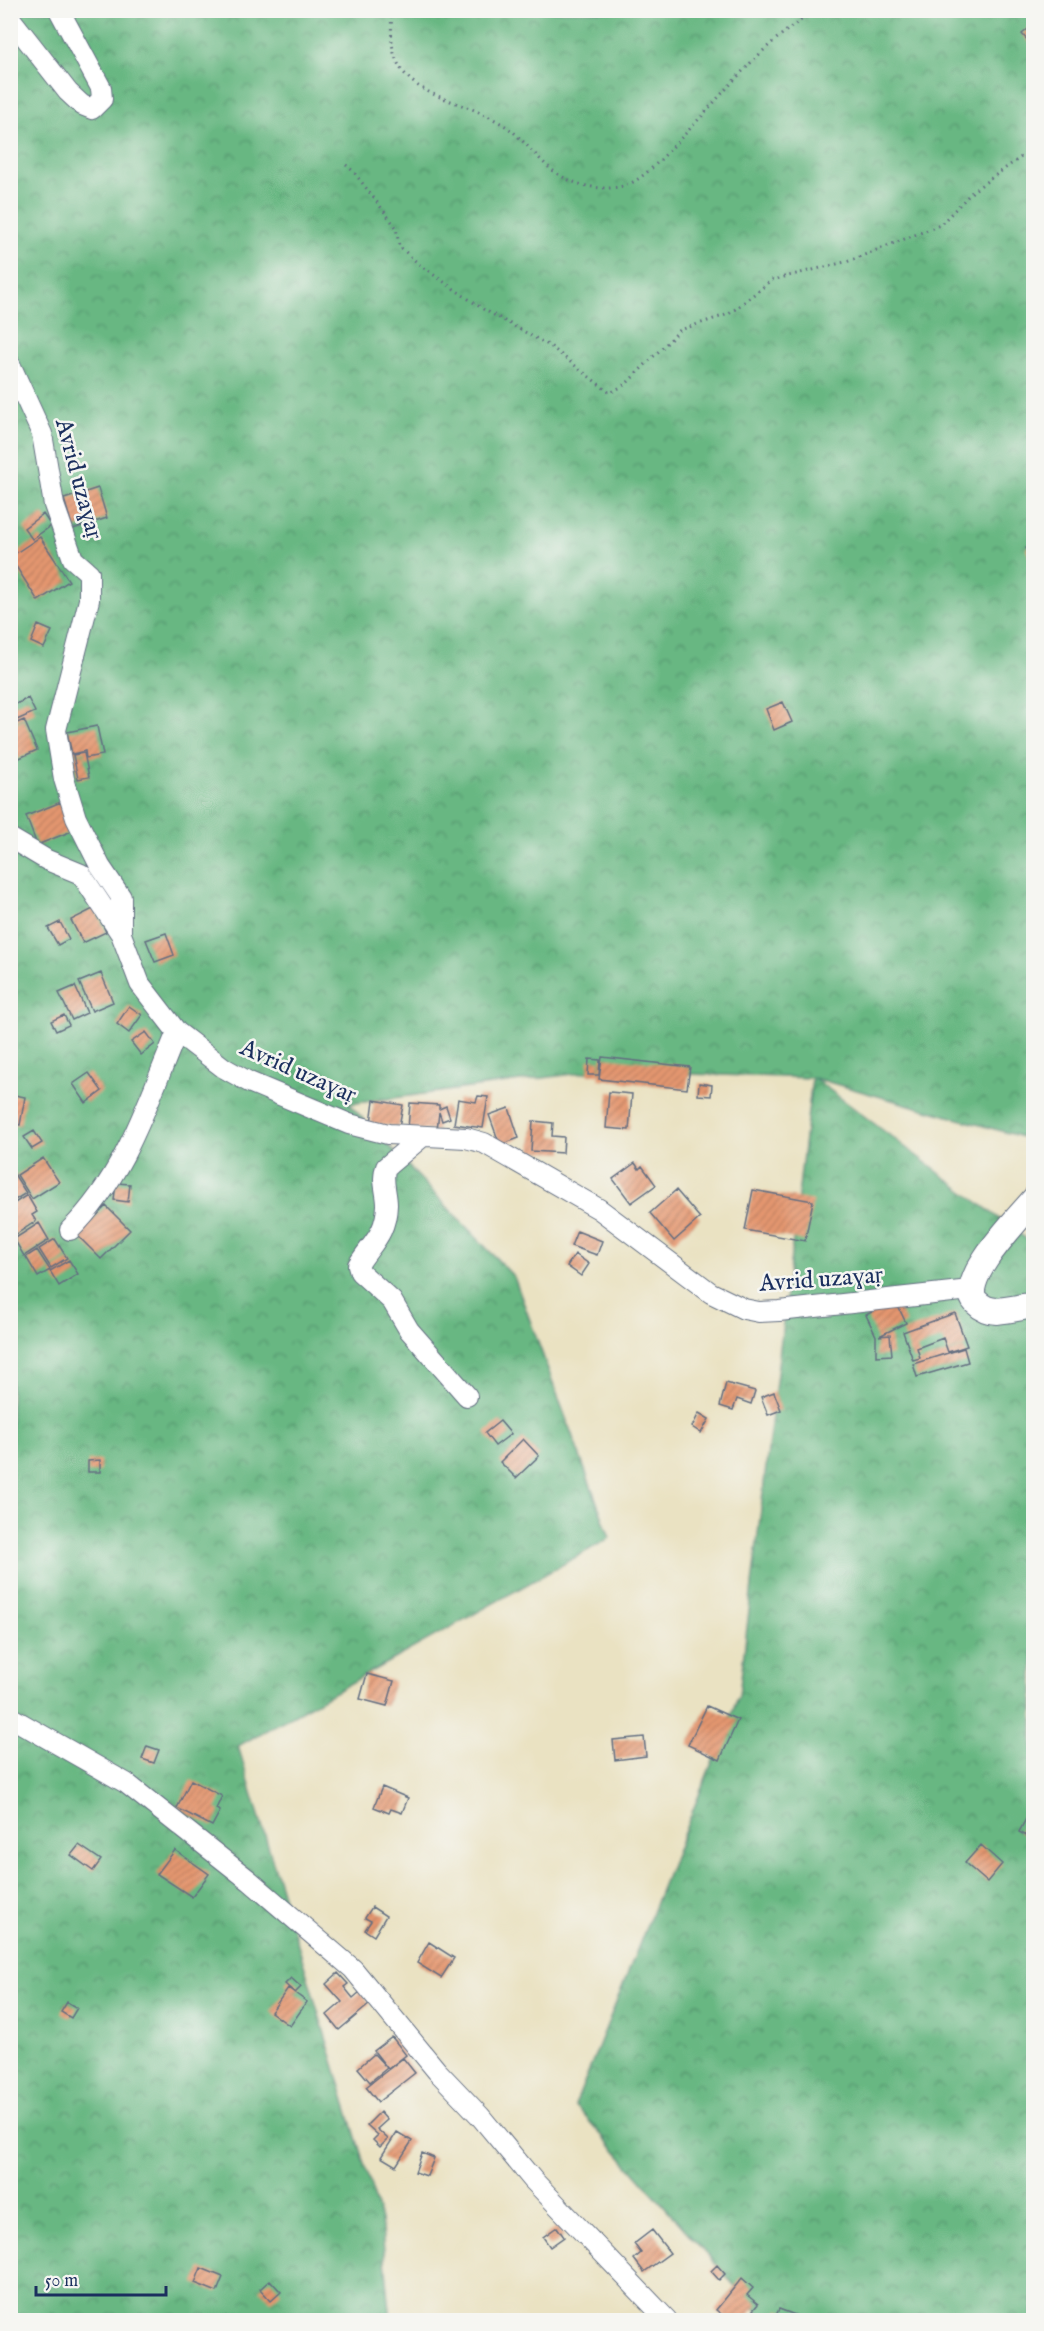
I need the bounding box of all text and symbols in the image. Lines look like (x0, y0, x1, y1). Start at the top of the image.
street label: Avrid uzaɣaṛ (47, 414, 109, 543)
street label: Avrid uzaɣaṛ (234, 1032, 361, 1111)
street label: Avrid uzaɣaṛ (757, 1260, 884, 1300)
scale bar (36, 2259, 166, 2297)
text: 50 m (45, 2270, 78, 2293)

